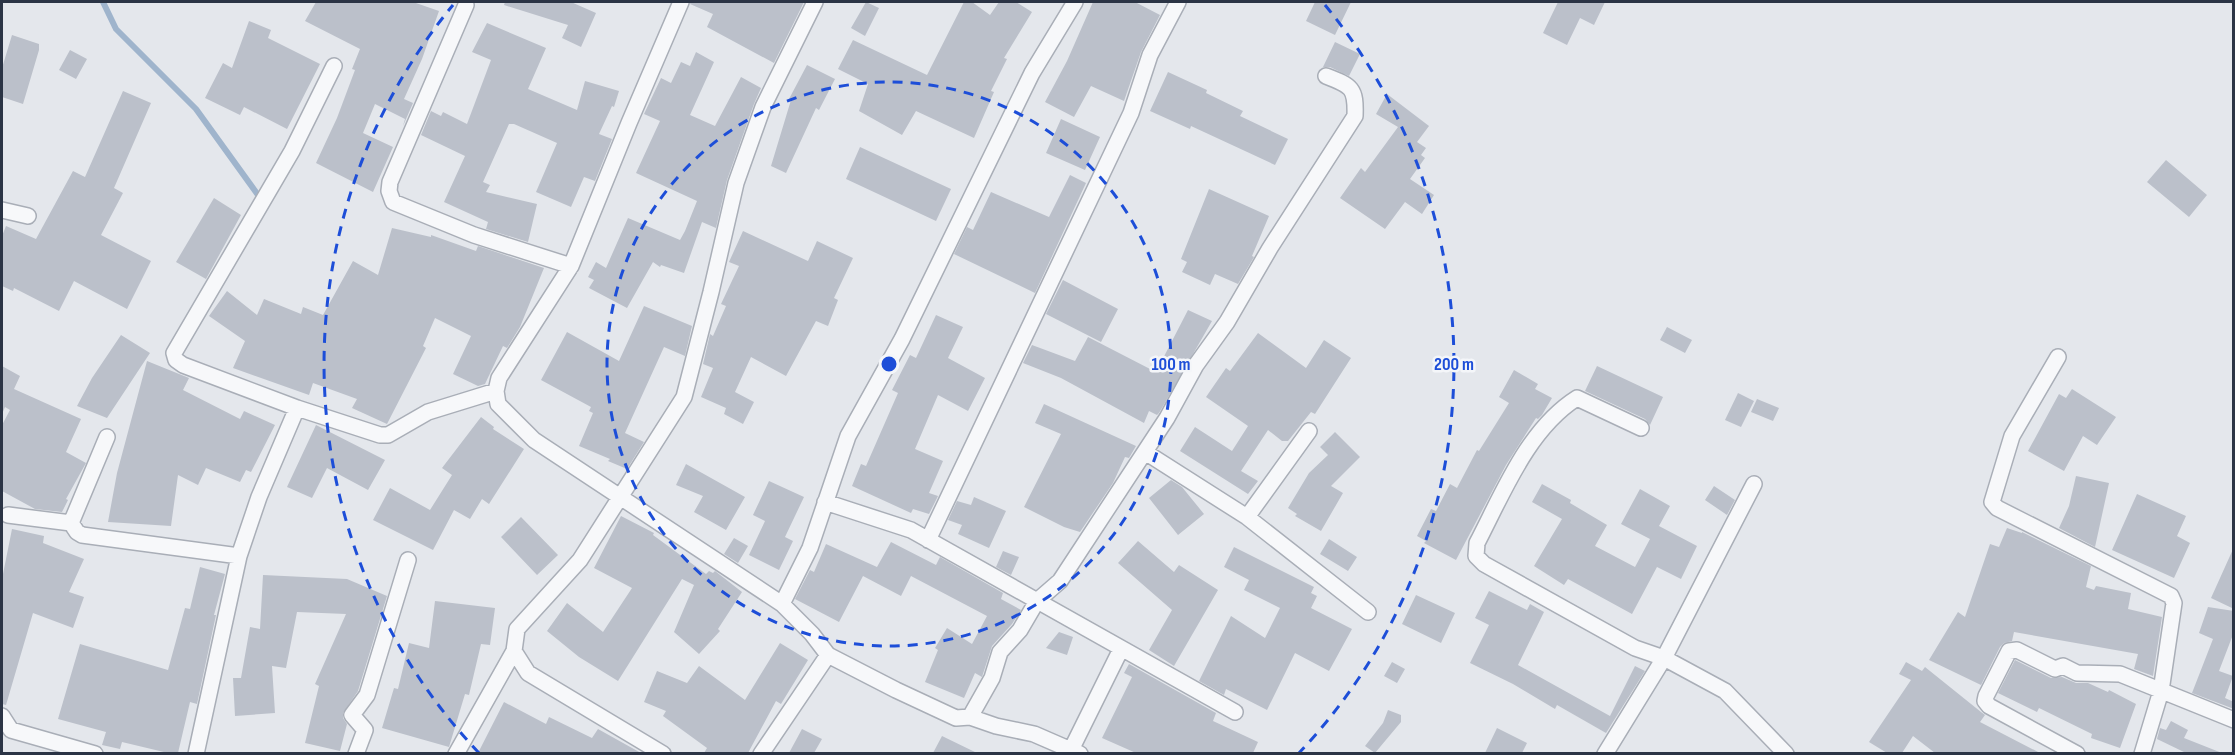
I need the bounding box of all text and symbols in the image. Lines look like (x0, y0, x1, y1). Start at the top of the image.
centre of rings (879, 354, 899, 374)
text: 100 m (1152, 354, 1191, 375)
text: 200 m (1434, 354, 1474, 375)

